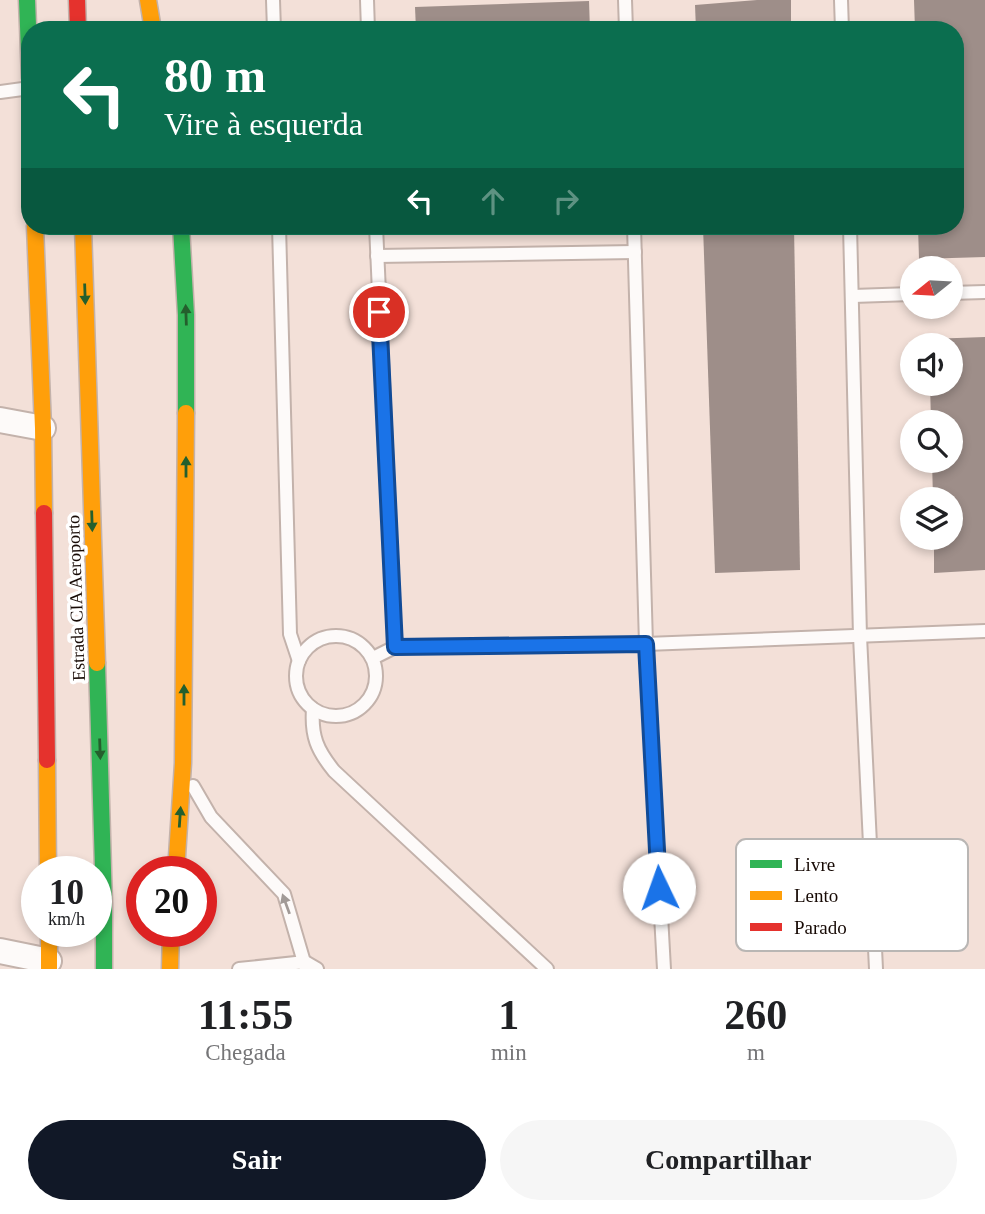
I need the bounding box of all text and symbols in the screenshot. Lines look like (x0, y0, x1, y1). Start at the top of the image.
text: 80 m (164, 48, 266, 103)
icon: left (49, 49, 140, 140)
text: Vire à esquerda (164, 106, 363, 142)
icon: left (401, 182, 439, 220)
icon: ahead (474, 182, 512, 220)
icon: right (547, 182, 585, 220)
north arrow (900, 256, 962, 318)
map controls (900, 256, 963, 550)
pin (349, 282, 409, 342)
one-way arrow (79, 283, 91, 305)
icon: arrive (360, 293, 398, 331)
one-way arrow (180, 304, 191, 326)
button: sound (900, 333, 963, 396)
button: search (900, 410, 963, 473)
one-way arrow (180, 456, 192, 478)
button: layers (900, 487, 963, 550)
one-way arrow (87, 511, 98, 533)
street label: Estrada CIA Aeroporto (63, 515, 89, 681)
one-way arrow (178, 684, 190, 706)
one-way arrow (94, 738, 106, 760)
one-way arrow (174, 806, 185, 828)
legend (736, 839, 968, 951)
position arrow (622, 851, 696, 925)
text: Livre (794, 854, 835, 875)
speed limit sign: 20 (126, 856, 217, 947)
text: 10 (49, 873, 84, 912)
text: Lento (794, 885, 838, 906)
one-way arrow (280, 893, 291, 914)
text: km/h (48, 909, 85, 929)
text: Parado (794, 917, 847, 938)
text: 11:55 (198, 992, 293, 1038)
text: 1 (498, 992, 519, 1038)
text: 260 (724, 992, 787, 1038)
text: Chegada (205, 1040, 286, 1065)
text: min (491, 1040, 527, 1065)
text: m (747, 1040, 765, 1065)
button: Sair (28, 1120, 486, 1200)
button: Compartilhar (500, 1120, 957, 1200)

